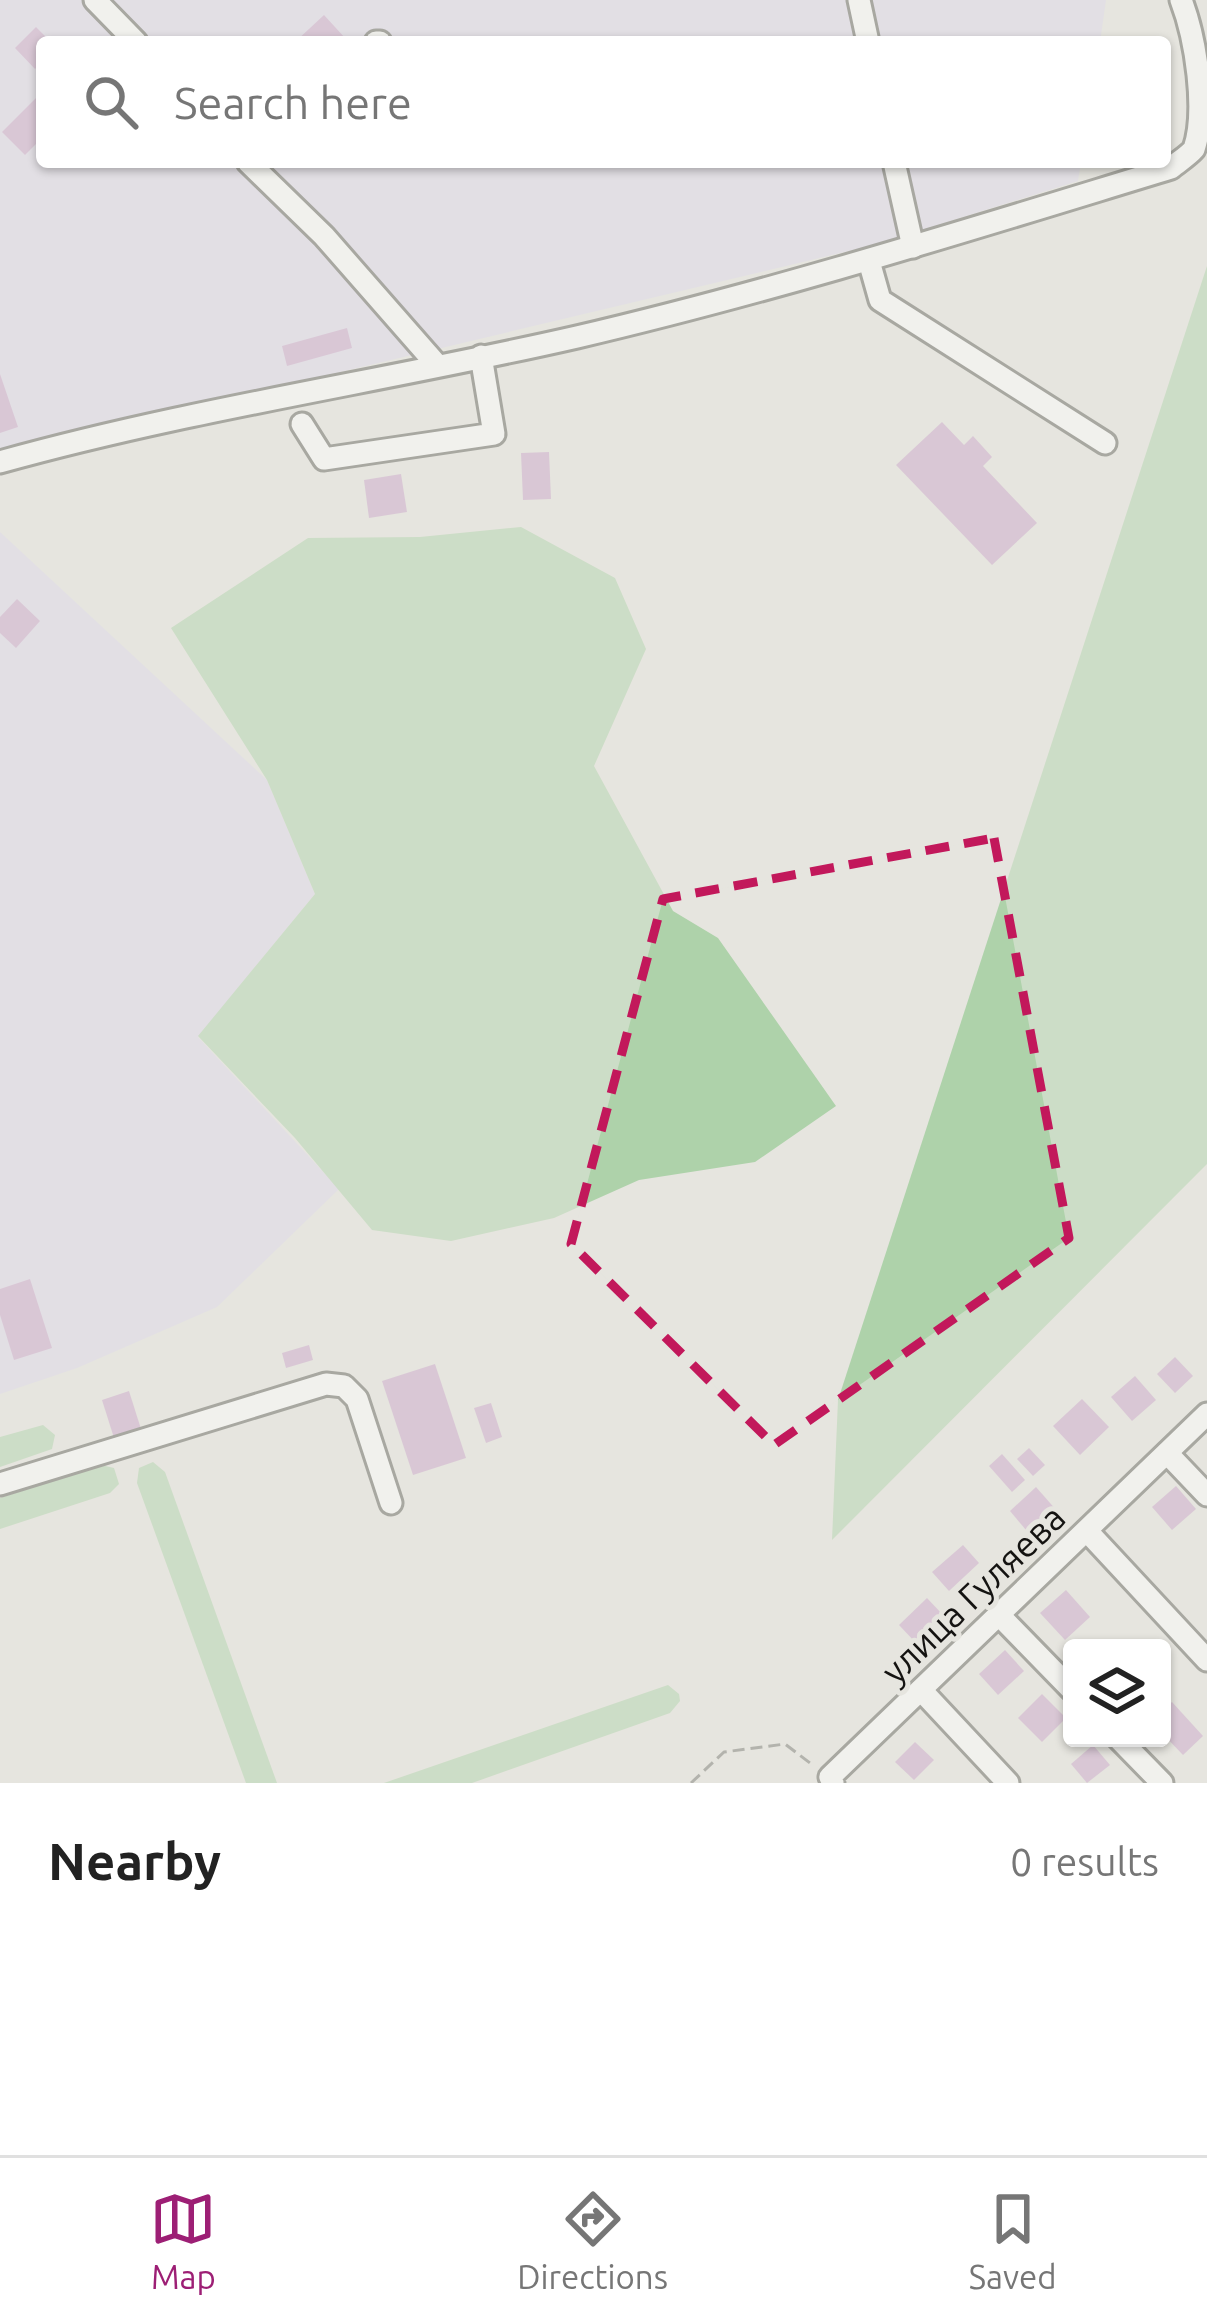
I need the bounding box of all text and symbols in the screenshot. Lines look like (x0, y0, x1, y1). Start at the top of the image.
search box (36, 36, 1171, 168)
icon: search (78, 69, 144, 135)
text: Search here (174, 77, 412, 128)
street label: улица Гуляева (873, 1496, 1073, 1691)
map controls (1063, 1639, 1171, 1747)
button: layers (1063, 1639, 1171, 1747)
text: Nearby (48, 1832, 221, 1890)
text: 0 results (1010, 1840, 1159, 1883)
tab: Map (150, 2186, 216, 2295)
tab: Directions (517, 2186, 668, 2295)
tab: Saved (969, 2186, 1057, 2295)

